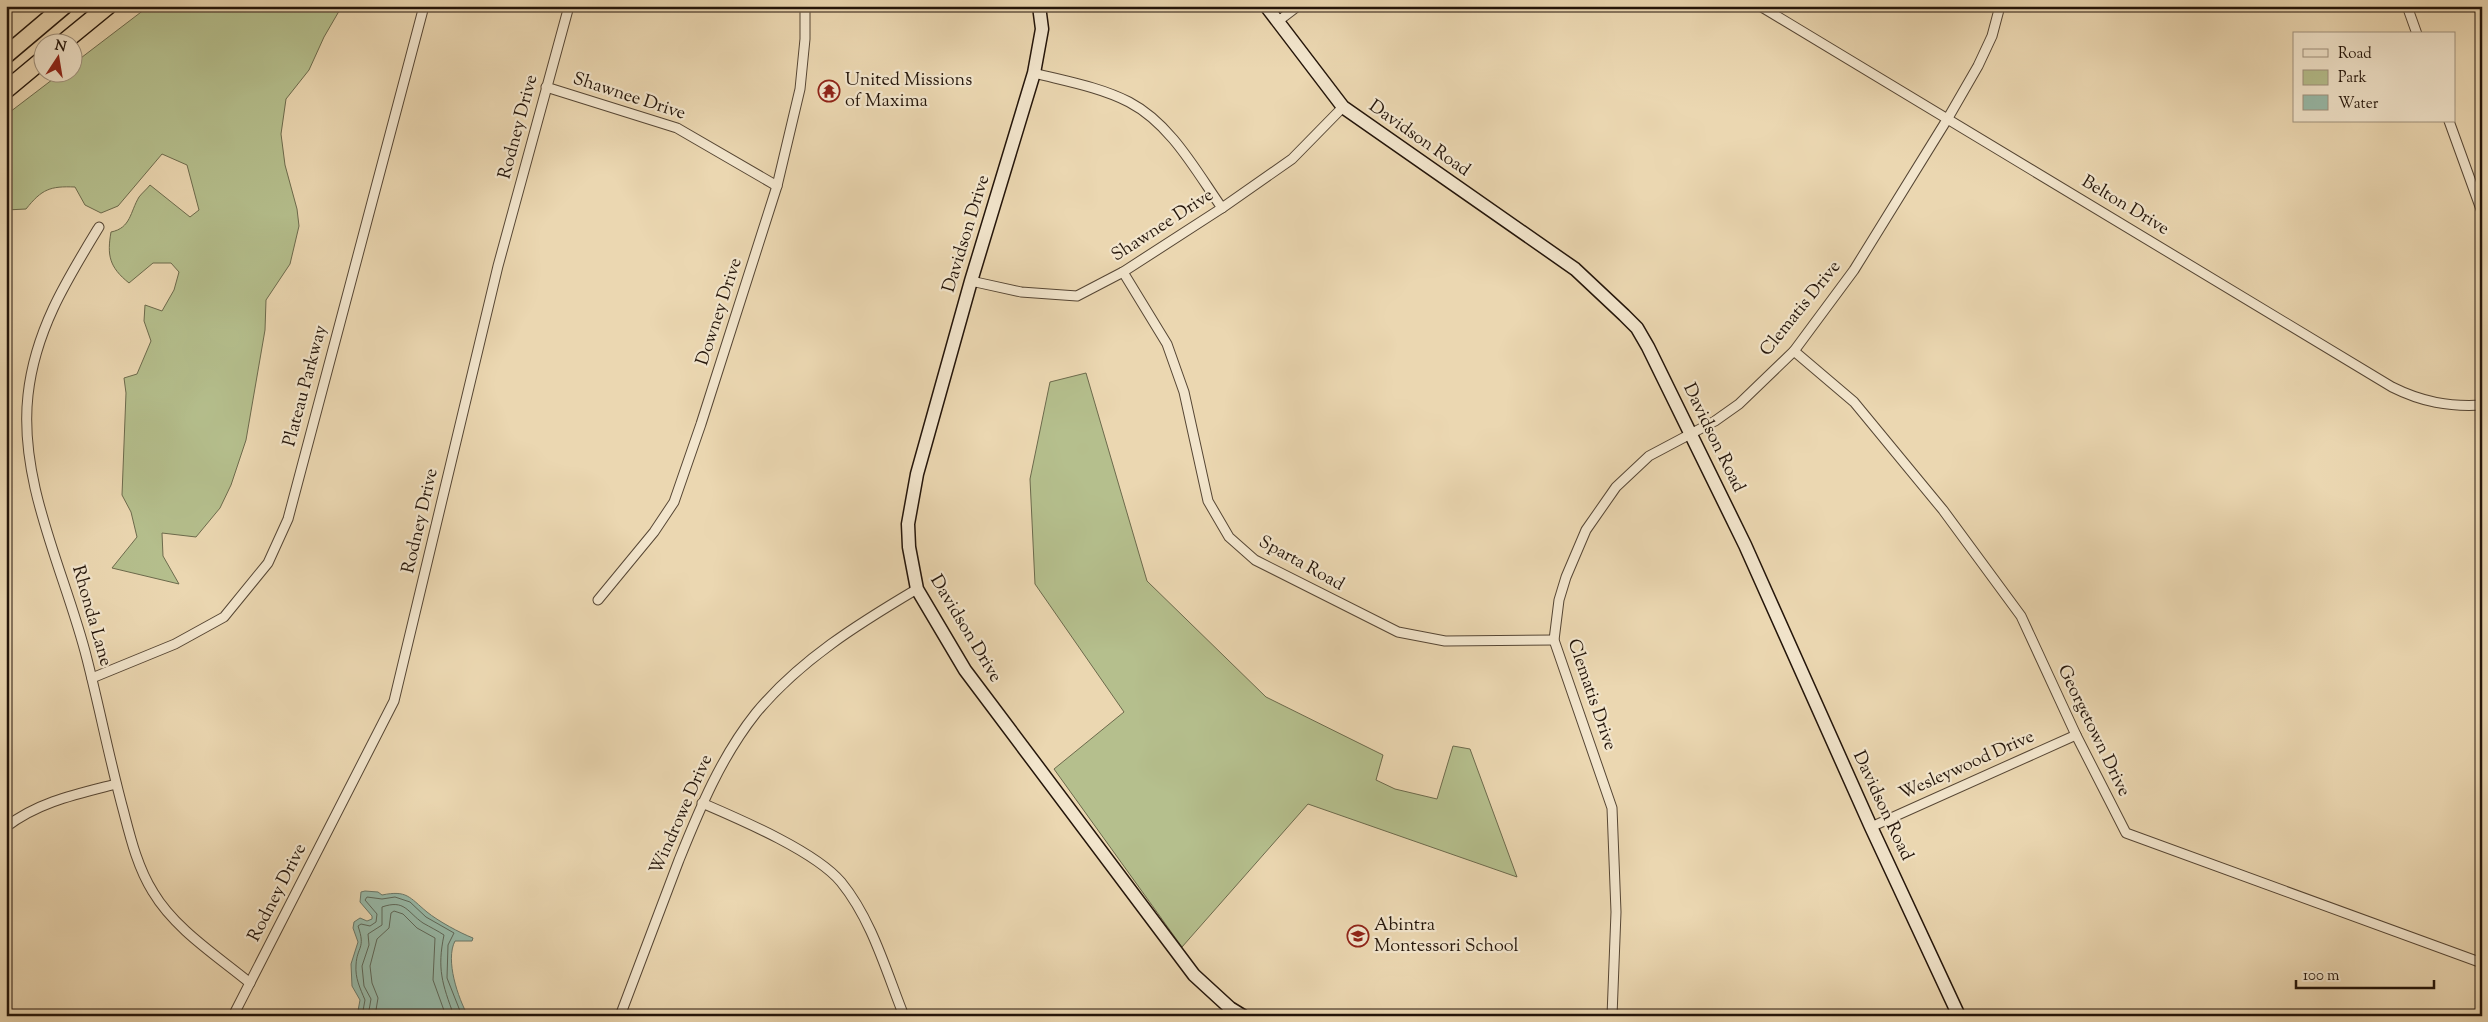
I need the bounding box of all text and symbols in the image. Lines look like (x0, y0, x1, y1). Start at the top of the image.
north arrow (32, 32, 82, 82)
legend (2293, 32, 2456, 122)
text: N (53, 36, 68, 58)
text: Road (2338, 44, 2372, 65)
street label: Shawnee Drive (569, 67, 689, 127)
place label: United Missions of Maxima (845, 68, 972, 115)
text: Park (2338, 68, 2367, 89)
street label: Rodney Drive (493, 72, 545, 182)
temple icon: United Missions of Maxima (817, 79, 841, 103)
street label: Davidson Road (1363, 94, 1475, 184)
text: Water (2338, 94, 2379, 115)
street label: Belton Drive (2076, 170, 2174, 242)
street label: Davidson Drive (937, 172, 997, 296)
street label: Shawnee Drive (1107, 183, 1219, 269)
street label: Downey Drive (690, 255, 750, 369)
street label: Clematis Drive (1754, 256, 1848, 362)
street label: Plateau Parkway (277, 322, 335, 450)
street label: Davidson Road (1675, 379, 1751, 497)
street label: Rodney Drive (396, 466, 446, 576)
street label: Sparta Road (1253, 530, 1349, 598)
street label: Rhonda Lane (64, 562, 118, 670)
street label: Davidson Drive (923, 570, 1007, 688)
street label: Clematis Drive (1560, 636, 1622, 754)
street label: Georgetown Drive (2050, 661, 2136, 801)
street label: Wesleywood Drive (1895, 725, 2039, 807)
street label: Davidson Road (1845, 747, 1919, 865)
street label: Windrowe Drive (644, 751, 720, 879)
street label: Rodney Drive (242, 839, 314, 947)
place label: Abintra Montessori School (1374, 913, 1519, 960)
school or university icon: Abintra Montessori School (1346, 924, 1370, 948)
scale bar (2296, 957, 2433, 989)
text: 100 m (2303, 966, 2340, 987)

